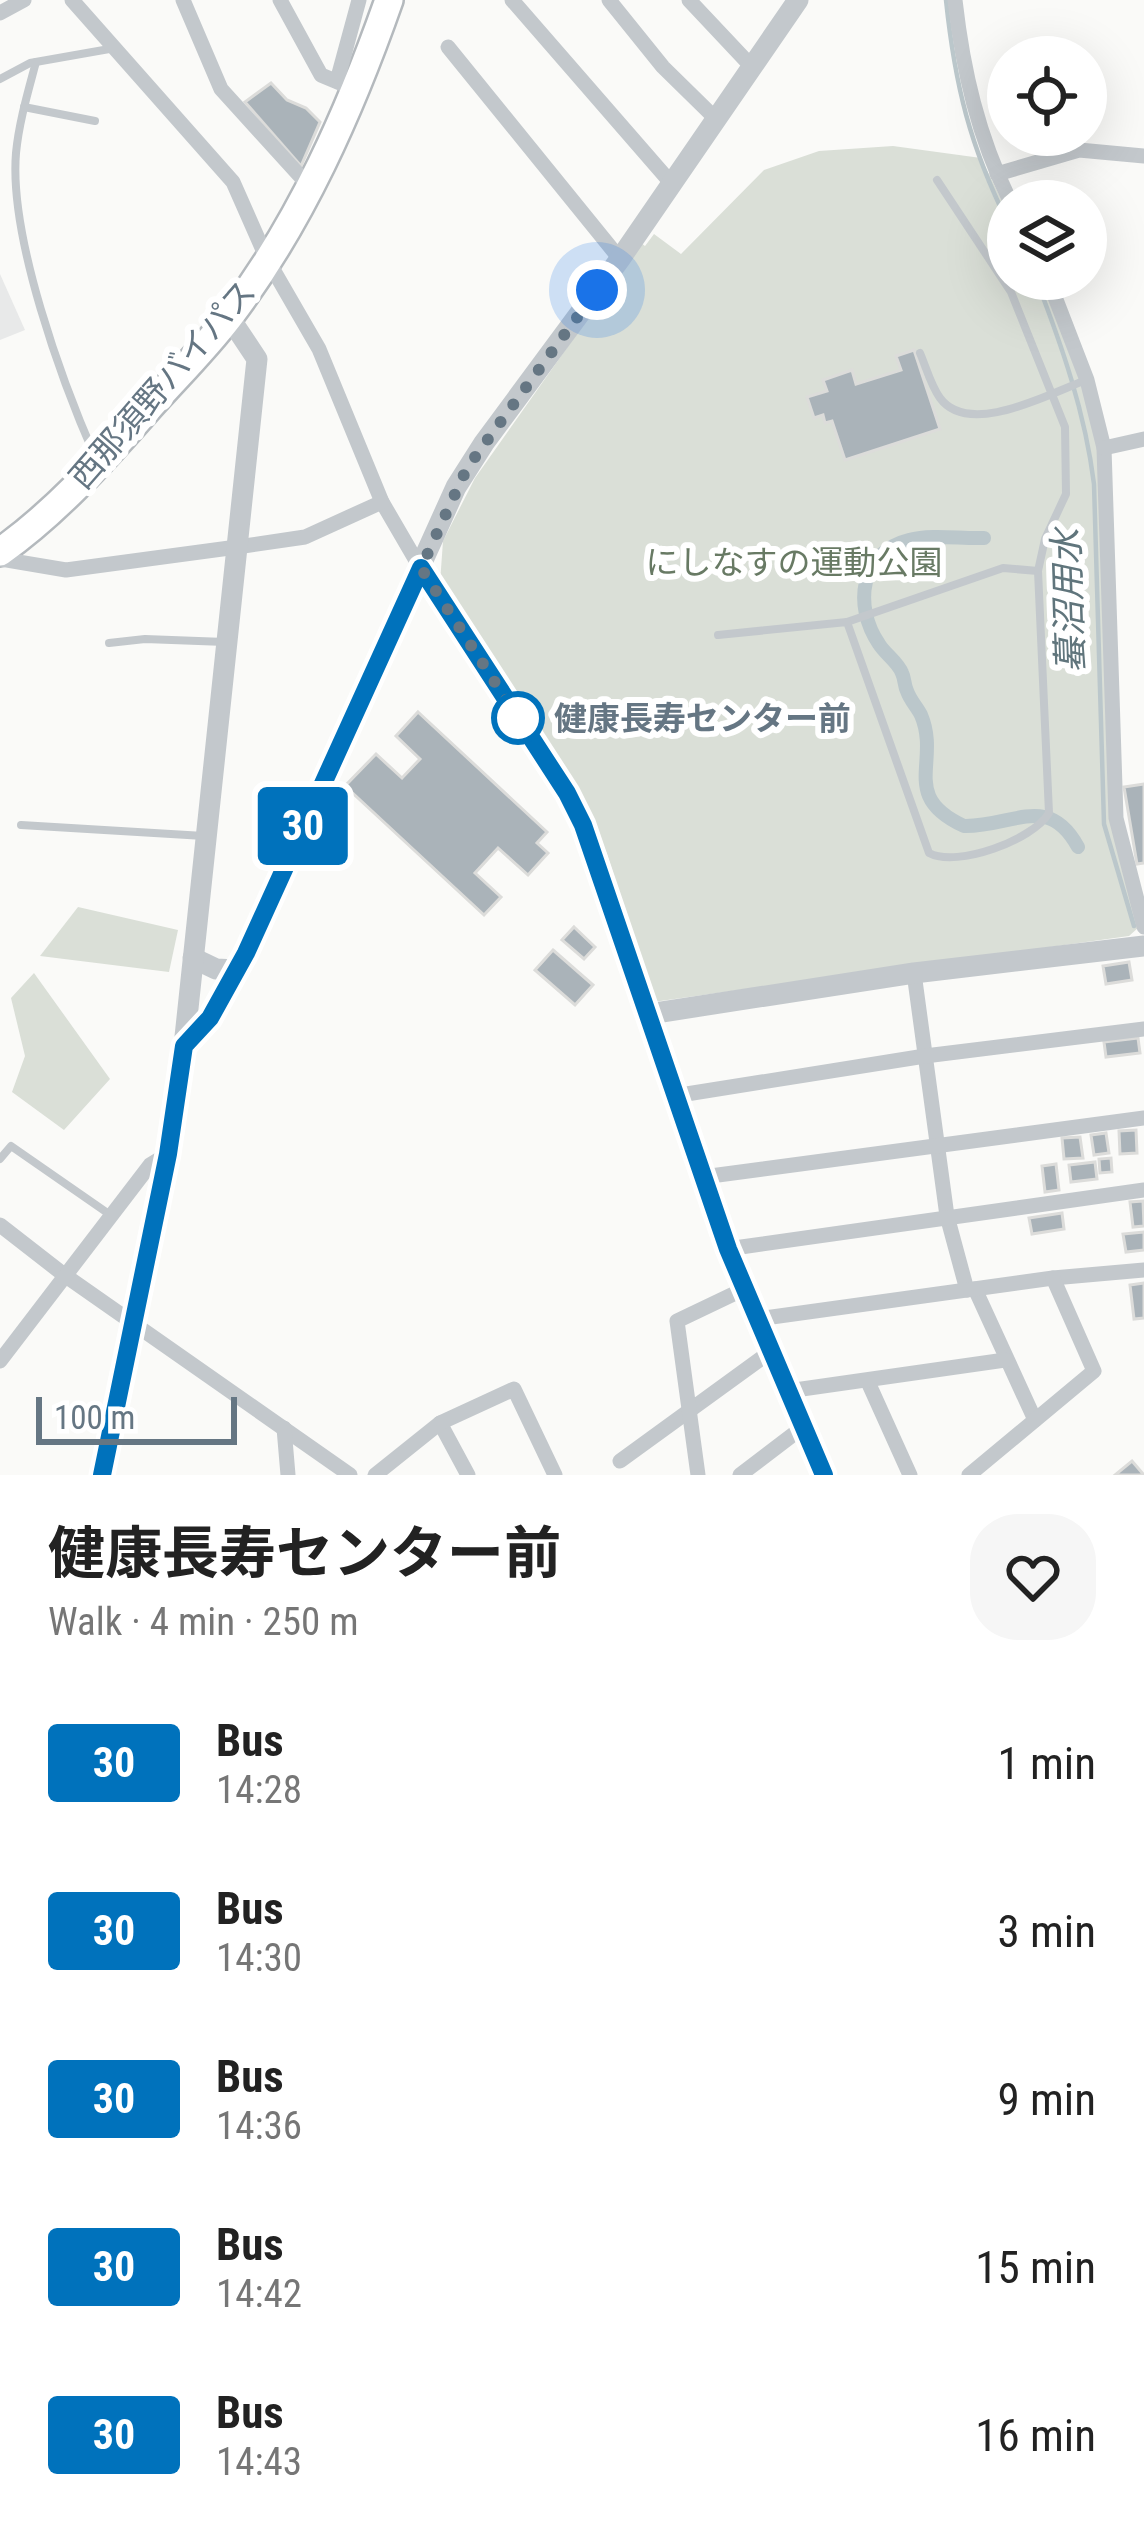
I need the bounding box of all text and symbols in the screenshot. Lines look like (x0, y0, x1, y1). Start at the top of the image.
map controls (987, 36, 1107, 300)
button: locate (987, 36, 1107, 156)
button: layers (987, 180, 1107, 300)
your location (567, 260, 627, 320)
street label: 西那須野バイパス (61, 272, 263, 496)
water label: 蟇沼用水 (1045, 524, 1092, 674)
park label: にしなすの運動公園 (646, 543, 943, 582)
marker: 健康長寿センター前 (493, 693, 543, 743)
place label: 健康長寿センター前 (554, 699, 851, 738)
line badge: 30 (249, 787, 357, 865)
text: 30 (282, 801, 324, 850)
scale bar (36, 1391, 237, 1444)
text: 100 m (54, 1398, 135, 1437)
button: heart (970, 1514, 1096, 1640)
text: 健康長寿センター前 (48, 1520, 561, 1587)
text: Walk · 4 min · 250 m (48, 1599, 359, 1645)
text: Bus (216, 1714, 284, 1767)
text: 1 min (997, 1737, 1096, 1790)
text: 30 (93, 1738, 135, 1787)
text: 14:28 (216, 1767, 302, 1813)
text: Bus (216, 1882, 284, 1935)
text: 3 min (997, 1905, 1096, 1958)
text: 30 (93, 1906, 135, 1955)
text: 14:30 (216, 1935, 302, 1981)
text: Bus (216, 2050, 284, 2103)
text: 9 min (997, 2073, 1096, 2126)
text: 30 (93, 2074, 135, 2123)
text: 14:36 (216, 2103, 302, 2149)
text: Bus (216, 2218, 284, 2271)
text: 15 min (975, 2241, 1096, 2294)
text: 30 (93, 2242, 135, 2291)
text: 14:42 (216, 2271, 302, 2317)
text: Bus (216, 2386, 284, 2439)
text: 16 min (975, 2409, 1096, 2462)
text: 30 (93, 2410, 135, 2459)
text: 14:43 (216, 2439, 302, 2485)

